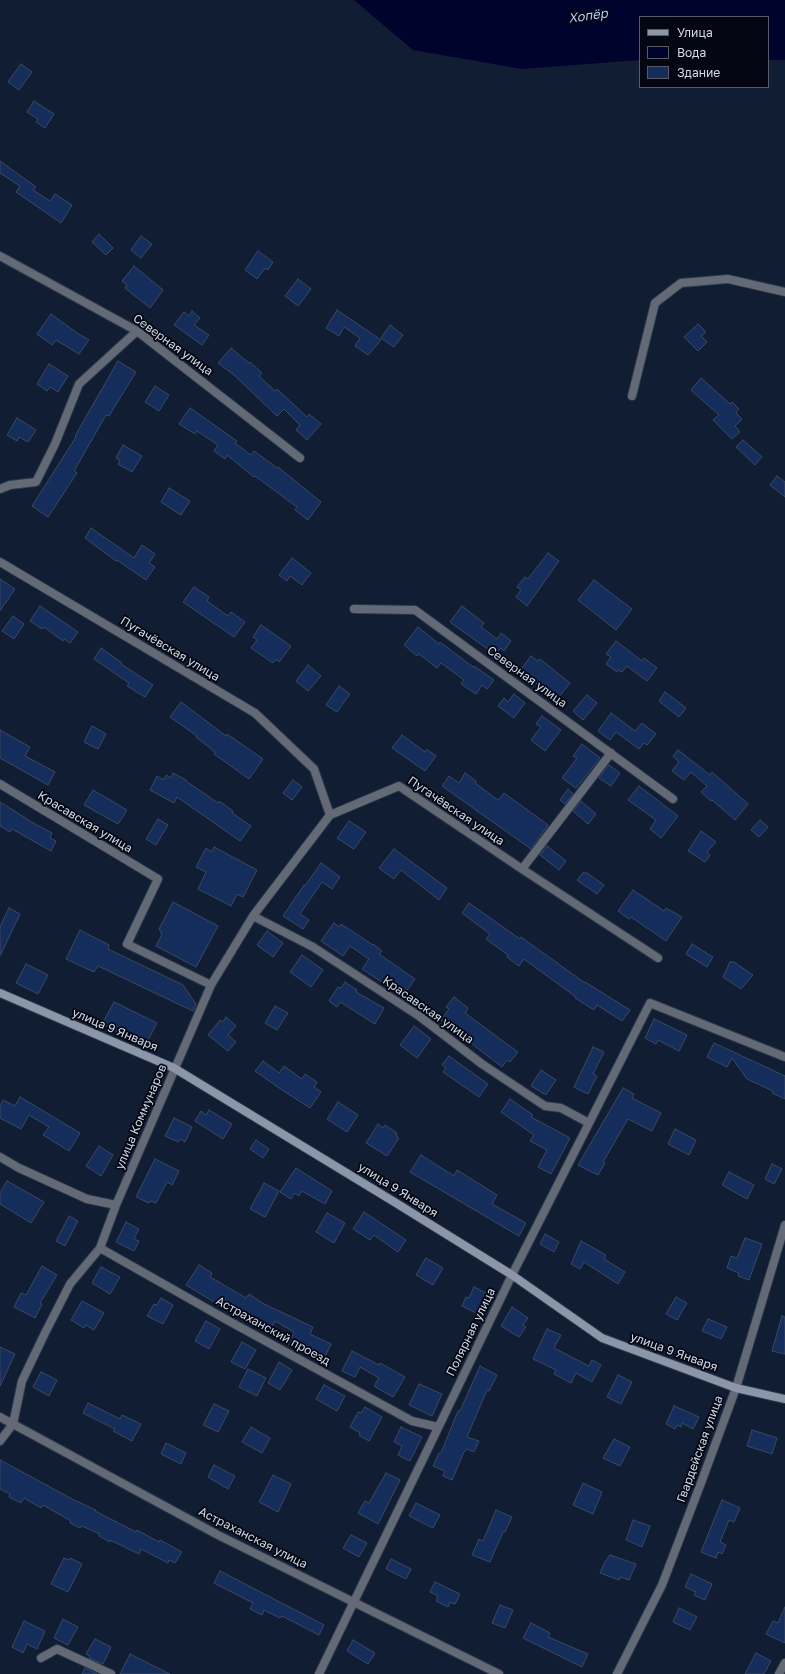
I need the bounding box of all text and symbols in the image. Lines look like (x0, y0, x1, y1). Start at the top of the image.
water label: Хопёр (567, 6, 609, 26)
legend (639, 16, 769, 88)
text: Улица (677, 25, 713, 40)
text: Вода (677, 45, 706, 60)
text: Здание (677, 65, 720, 80)
street label: Северная улица (130, 311, 216, 379)
street label: Пугачёвская улица (118, 614, 222, 684)
street label: Северная улица (484, 643, 570, 711)
street label: Пугачёвская улица (405, 773, 507, 849)
street label: Красавская улица (35, 788, 135, 856)
street label: Красавская улица (380, 973, 476, 1047)
street label: улица 9 Января (70, 1005, 160, 1055)
street label: улица Коммунаров (112, 1062, 170, 1172)
street label: улица 9 Января (355, 1160, 441, 1220)
street label: Полярная улица (443, 1286, 499, 1378)
street label: Астраханский проезд (213, 1294, 333, 1368)
street label: улица 9 Января (628, 1330, 720, 1374)
street label: Гвардейская улица (674, 1394, 726, 1504)
street label: Астраханская улица (196, 1504, 310, 1572)

